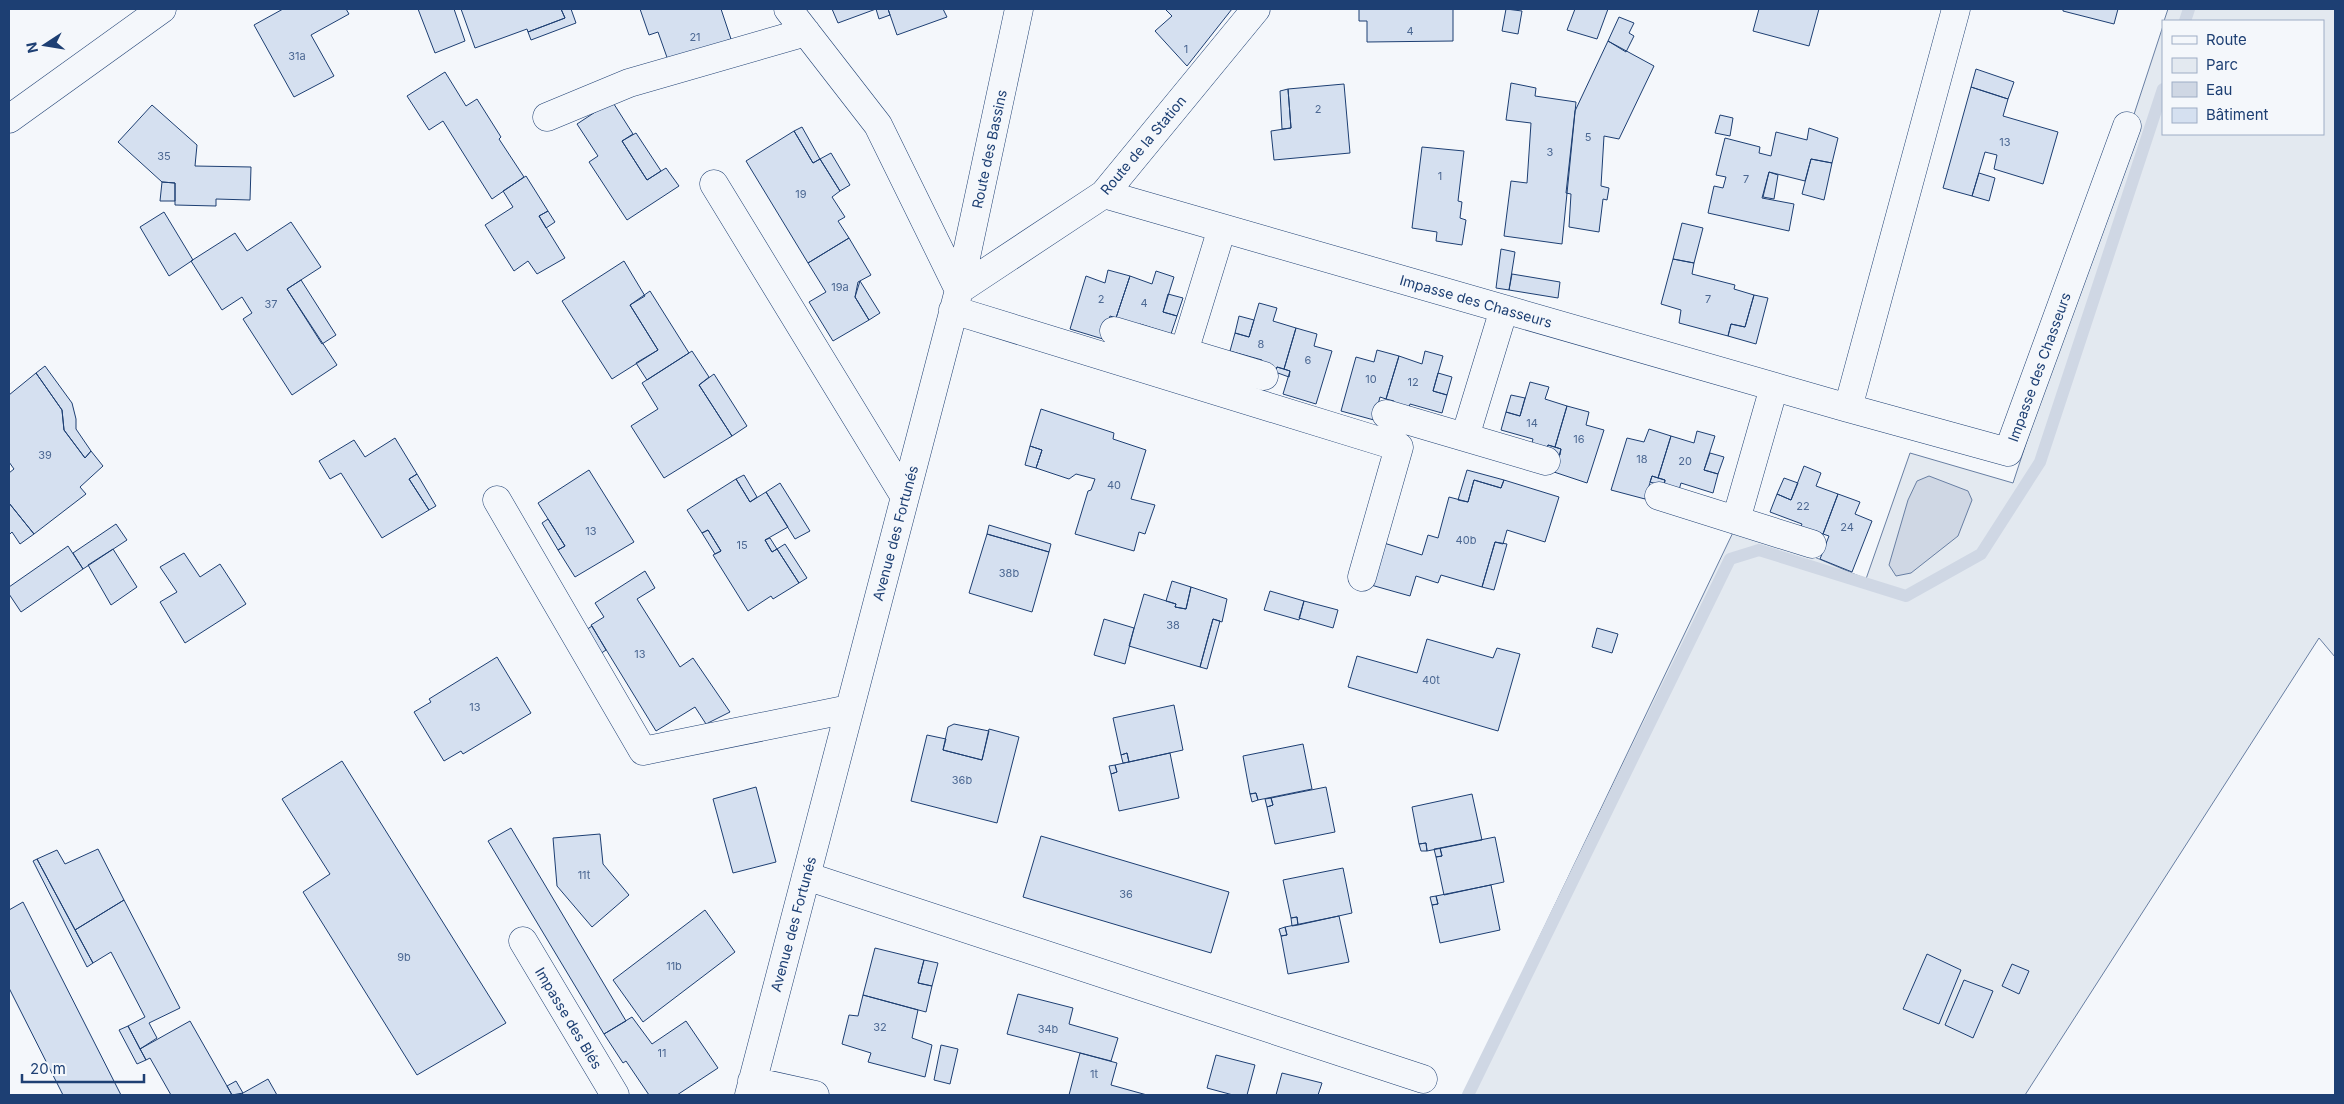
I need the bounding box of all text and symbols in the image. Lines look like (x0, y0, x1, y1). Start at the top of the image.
north arrow (20, 20, 70, 70)
legend (2162, 20, 2324, 135)
house number: 4 (1406, 24, 1414, 38)
house number: 21 (689, 30, 701, 44)
text: Route (2206, 30, 2247, 49)
text: N (22, 41, 41, 55)
house number: 1 (1184, 42, 1188, 56)
house number: 31a (288, 49, 306, 63)
text: Parc (2206, 55, 2238, 74)
text: Eau (2206, 80, 2232, 99)
street label: Route des Bassins (968, 88, 1010, 210)
street label: Route de la Station (1097, 92, 1189, 198)
house number: 2 (1315, 102, 1321, 116)
text: Bâtiment (2206, 105, 2269, 124)
house number: 5 (1585, 130, 1592, 144)
house number: 13 (1999, 135, 2011, 149)
house number: 3 (1547, 145, 1554, 159)
house number: 35 (157, 149, 171, 163)
house number: 1 (1438, 169, 1442, 183)
house number: 7 (1743, 172, 1749, 186)
house number: 19 (795, 187, 807, 201)
street label: Impasse des Chasseurs (1398, 271, 1554, 331)
house number: 19a (831, 280, 849, 294)
street label: Impasse des Chasseurs (2004, 290, 2074, 444)
house number: 2 (1098, 292, 1104, 306)
house number: 7 (1705, 292, 1711, 306)
house number: 4 (1140, 296, 1148, 310)
house number: 37 (264, 297, 278, 311)
house number: 8 (1258, 337, 1265, 351)
house number: 6 (1305, 353, 1312, 367)
house number: 10 (1365, 372, 1377, 386)
house number: 12 (1407, 375, 1419, 389)
house number: 14 (1526, 416, 1538, 430)
house number: 16 (1573, 432, 1585, 446)
house number: 39 (38, 448, 52, 462)
house number: 18 (1636, 452, 1648, 466)
house number: 20 (1678, 454, 1692, 468)
street label: Avenue des Fortunés (869, 463, 921, 603)
house number: 40 (1107, 478, 1121, 492)
house number: 22 (1796, 499, 1810, 513)
house number: 24 (1840, 520, 1854, 534)
house number: 13 (585, 524, 597, 538)
house number: 40b (1456, 533, 1477, 547)
house number: 15 (736, 538, 748, 552)
house number: 38b (999, 566, 1019, 580)
house number: 38 (1166, 618, 1180, 632)
house number: 13 (634, 647, 646, 661)
house number: 40t (1422, 673, 1440, 687)
house number: 13 (469, 700, 481, 714)
house number: 36b (952, 773, 972, 787)
street label: Avenue des Fortunés (767, 854, 819, 994)
house number: 11t (578, 868, 591, 882)
house number: 36 (1119, 887, 1133, 901)
house number: 9b (397, 950, 411, 964)
house number: 11b (666, 959, 682, 973)
street label: Impasse des Blés (532, 964, 606, 1072)
house number: 32 (873, 1020, 887, 1034)
house number: 34b (1038, 1022, 1059, 1036)
house number: 11 (658, 1046, 666, 1060)
scale bar (22, 1052, 145, 1084)
text: 20 m (30, 1059, 66, 1078)
house number: 1t (1090, 1067, 1099, 1081)

